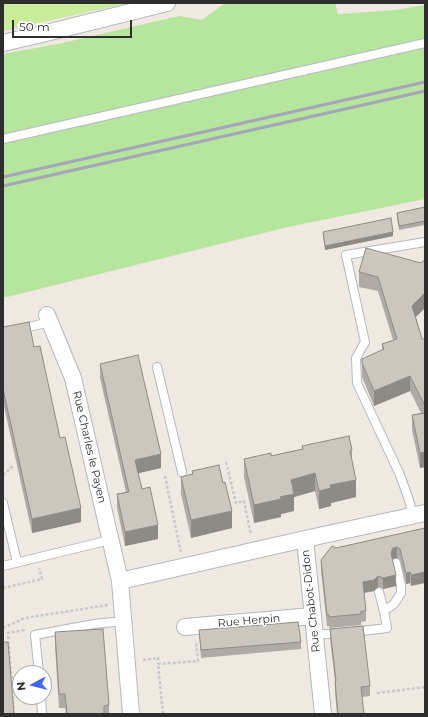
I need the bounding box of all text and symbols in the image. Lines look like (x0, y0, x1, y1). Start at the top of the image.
scale bar (14, 12, 134, 38)
text: 50 m (19, 19, 50, 34)
street label: Rue Charles le Payen (70, 389, 108, 505)
street label: Rue Chabot-Didon (299, 549, 323, 653)
street label: Rue Herpin (217, 612, 281, 630)
north arrow (12, 665, 52, 705)
text: N (14, 681, 29, 692)

